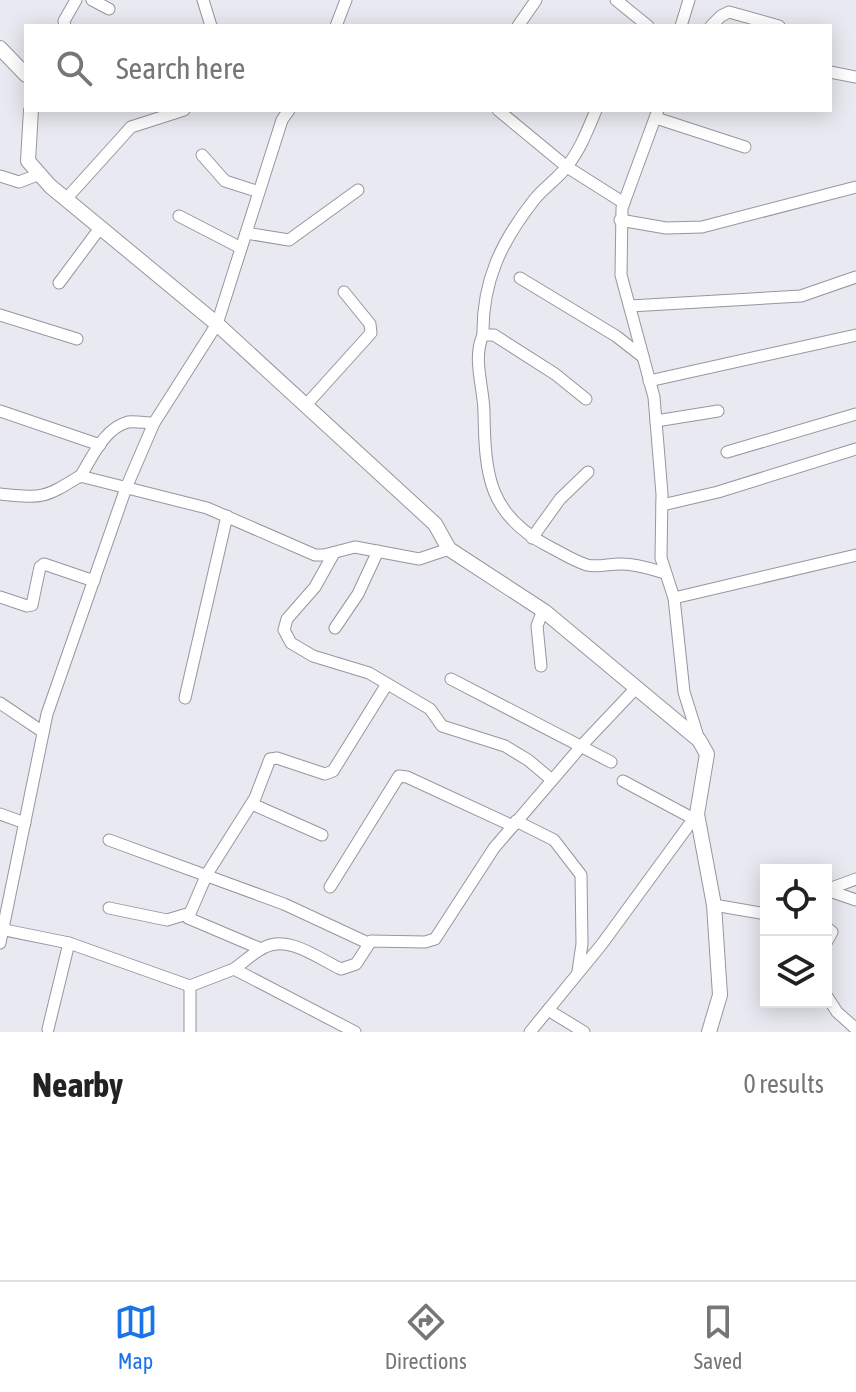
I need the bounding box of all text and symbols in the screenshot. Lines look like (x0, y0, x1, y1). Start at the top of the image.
search box (24, 24, 832, 112)
icon: search (52, 46, 96, 90)
text: Search here (116, 51, 245, 85)
map controls (760, 864, 832, 1008)
button: locate (760, 864, 832, 936)
button: layers (760, 936, 832, 1008)
text: Nearby (32, 1065, 123, 1104)
text: 0 results (743, 1069, 824, 1099)
tab: Map (114, 1300, 158, 1374)
tab: Directions (385, 1300, 467, 1374)
tab: Saved (694, 1300, 742, 1374)

